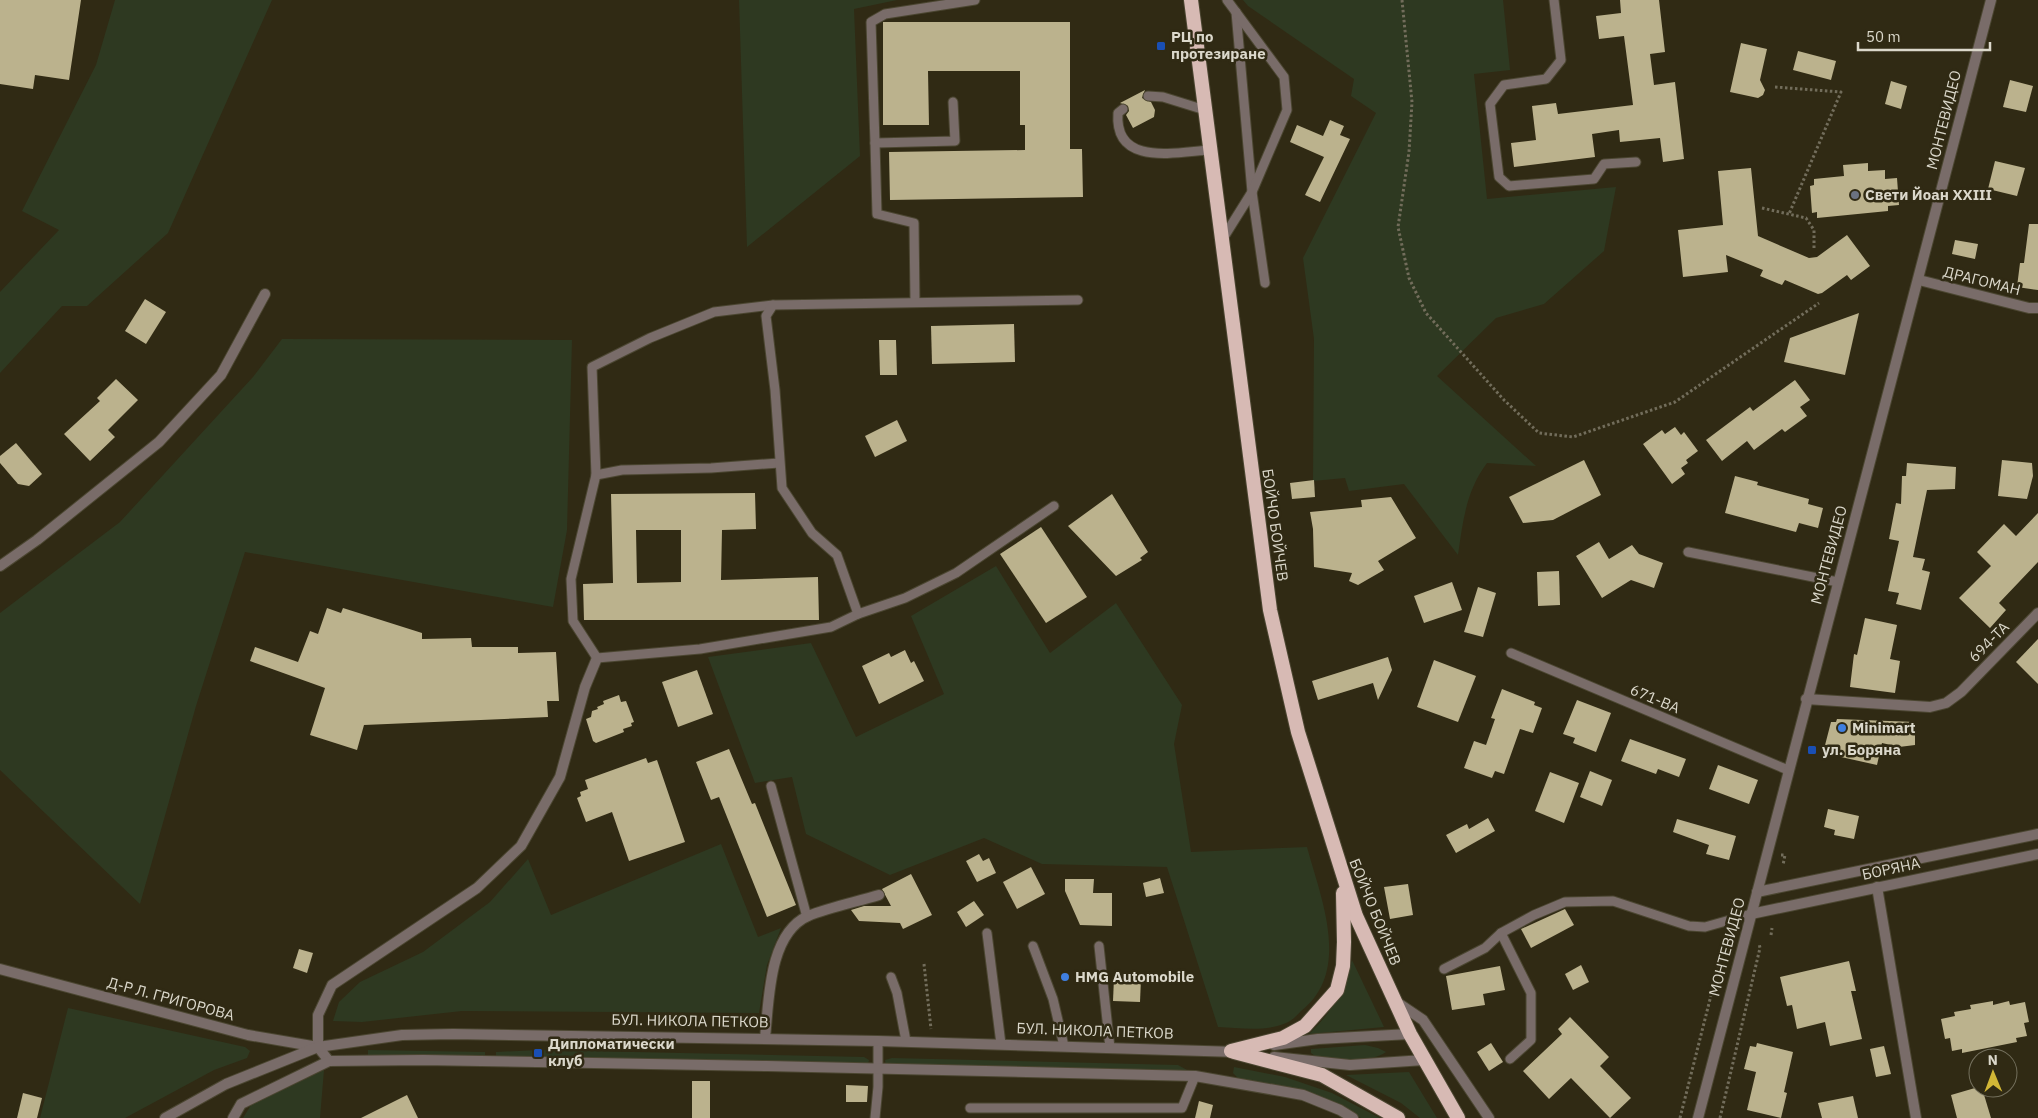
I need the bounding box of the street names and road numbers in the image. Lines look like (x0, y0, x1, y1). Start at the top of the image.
street label: МОНТЕВИДЕО (1922, 68, 1965, 171)
street label: ДРАГОМАН (1942, 262, 2023, 299)
street label: БОЙЧО БОЙЧЕВ (1258, 467, 1293, 582)
street label: МОНТЕВИДЕО (1806, 503, 1851, 606)
street label: 694-ТА (1964, 617, 2013, 666)
street label: 671-ВА (1627, 680, 1683, 718)
street label: БОРЯНА (1860, 853, 1922, 884)
street label: БОЙЧО БОЙЧЕВ (1345, 856, 1406, 968)
street label: МОНТЕВИДЕО (1704, 895, 1749, 998)
street label: Д-Р Л. ГРИГОРОВА (106, 972, 237, 1025)
street label: БУЛ. НИКОЛА ПЕТКОВ (611, 1010, 769, 1031)
street label: БУЛ. НИКОЛА ПЕТКОВ (1016, 1018, 1174, 1043)

